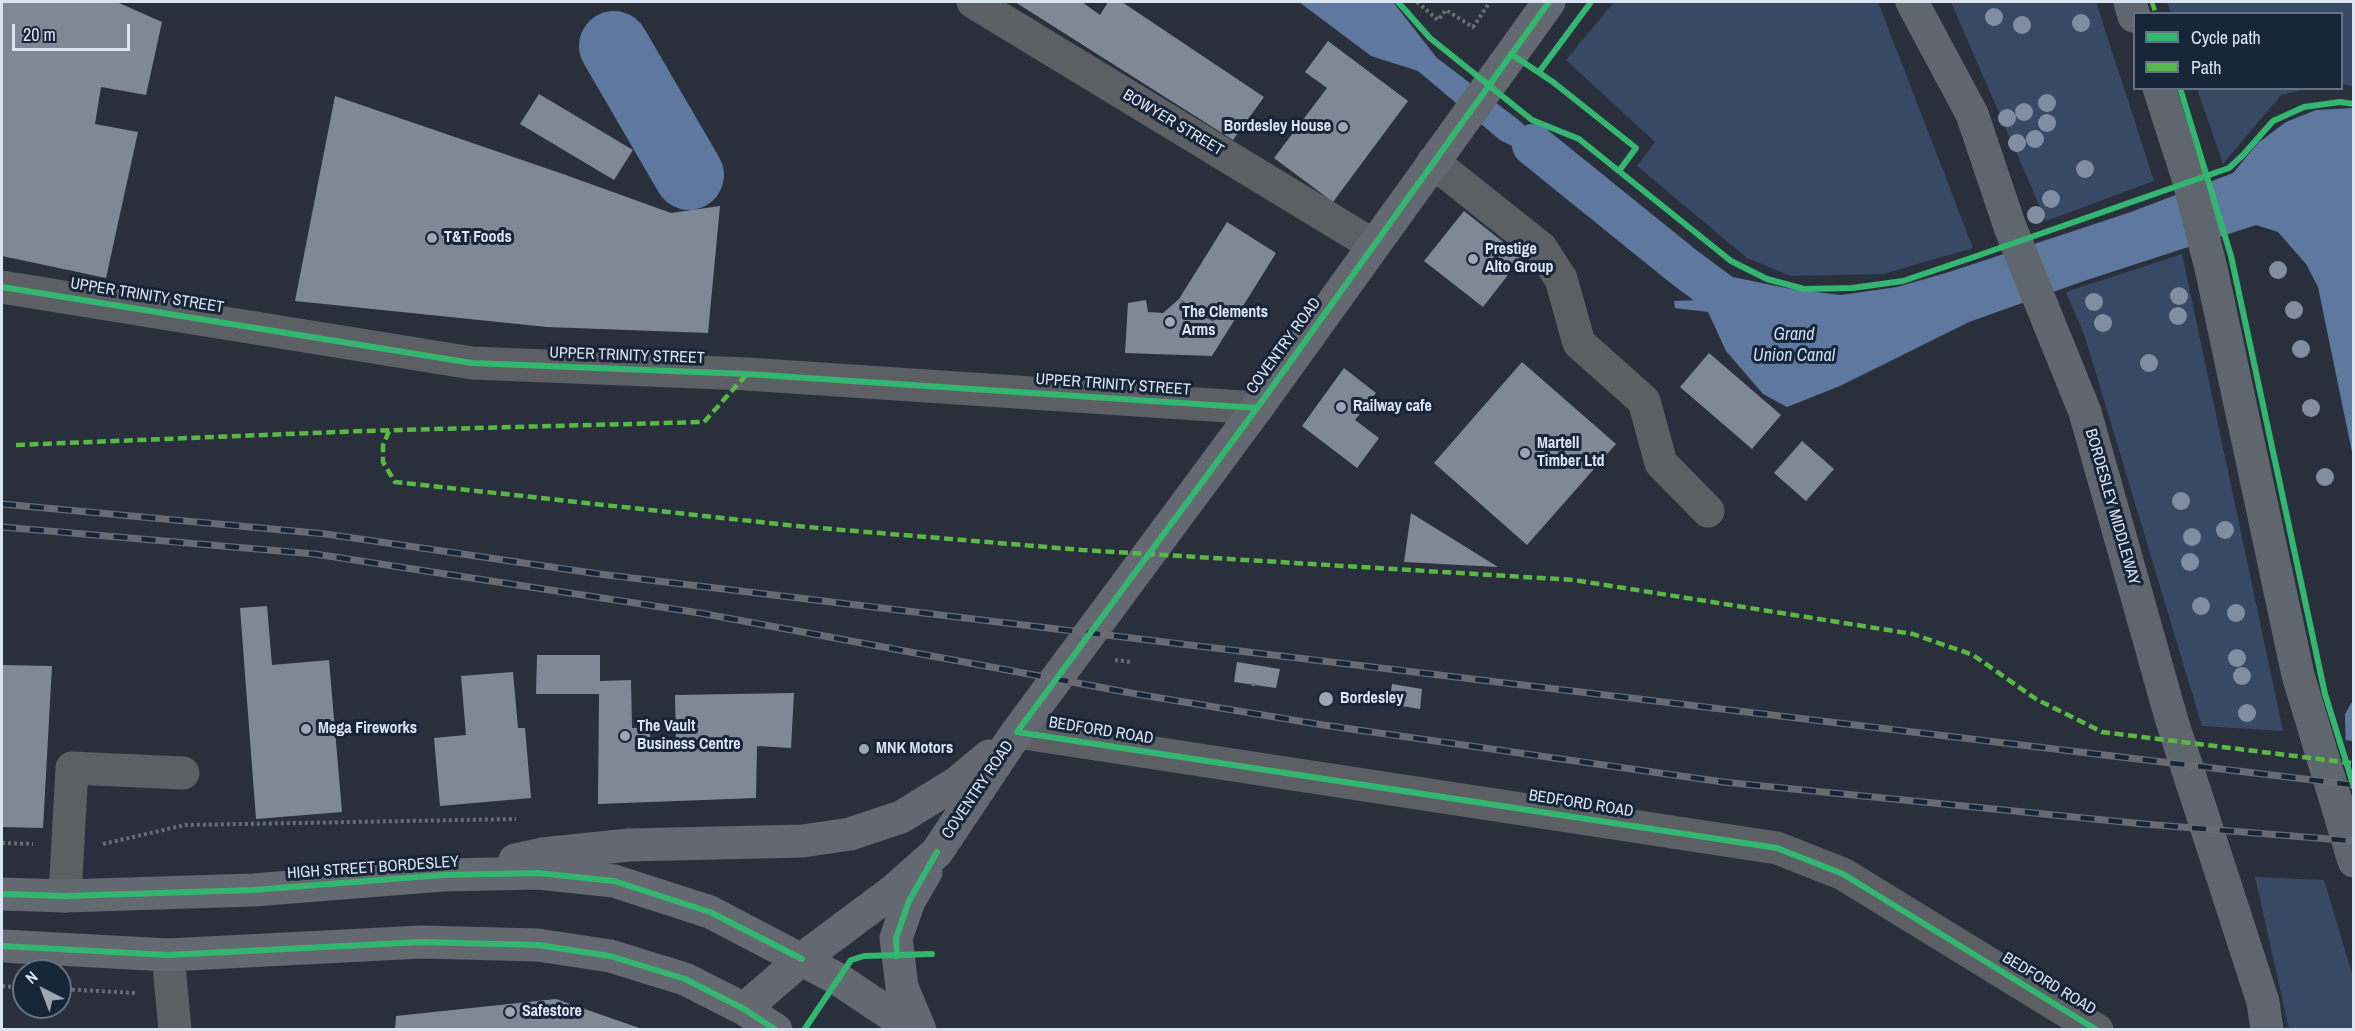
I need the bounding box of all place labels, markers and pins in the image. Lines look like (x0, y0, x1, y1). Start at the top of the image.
place label: Bordesley House (1224, 117, 1331, 137)
marker: Bordesley House (1336, 120, 1350, 134)
place label: T&T Foods (444, 228, 512, 248)
marker: T&T Foods (425, 231, 439, 245)
place label: Prestige Alto Group (1485, 240, 1554, 278)
marker: Prestige Alto Group (1466, 252, 1480, 266)
place label: The Clements Arms (1182, 303, 1268, 341)
marker: The Clements Arms (1163, 315, 1177, 329)
place label: Railway cafe (1353, 397, 1432, 417)
marker: Railway cafe (1334, 400, 1348, 414)
place label: Martell Timber Ltd (1537, 434, 1605, 472)
marker: Martell Timber Ltd (1518, 446, 1532, 460)
place label: Bordesley (1340, 689, 1403, 709)
marker: Bordesley (1317, 690, 1335, 708)
place label: The Vault Business Centre (637, 717, 741, 755)
place label: Mega Fireworks (318, 719, 417, 739)
marker: Mega Fireworks (299, 722, 313, 736)
marker: The Vault Business Centre (618, 729, 632, 743)
place label: MNK Motors (876, 739, 953, 759)
marker: MNK Motors (857, 742, 871, 756)
place label: Safestore (522, 1002, 582, 1022)
marker: Safestore (503, 1005, 517, 1019)

